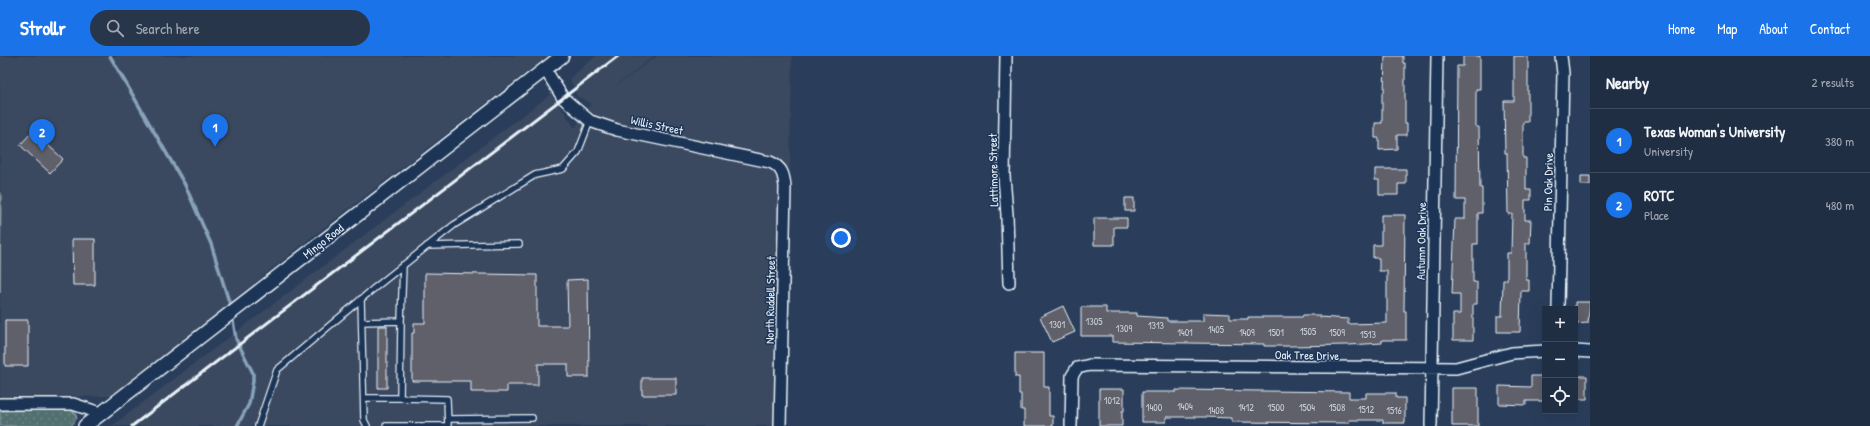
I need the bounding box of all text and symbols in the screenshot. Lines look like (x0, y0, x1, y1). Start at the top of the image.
search box (90, 10, 370, 46)
text: Strollr (20, 15, 66, 41)
icon: search (104, 17, 126, 39)
text: Search here (136, 18, 200, 39)
text: Home (1668, 19, 1695, 38)
text: Map (1717, 19, 1737, 38)
text: About (1759, 19, 1788, 38)
text: Contact (1810, 19, 1850, 38)
text: Nearby (1606, 71, 1649, 94)
text: 2 results (1812, 73, 1854, 91)
street label: Willis Street (629, 111, 686, 139)
pin: 1 (202, 114, 228, 147)
pin: 2 (29, 119, 55, 152)
text: Texas Woman's University (1644, 121, 1785, 142)
street label: Lattimore Street (984, 132, 1002, 207)
text: 1 (1617, 132, 1621, 150)
text: 380 m (1825, 132, 1854, 150)
text: University (1644, 142, 1693, 160)
street label: Pin Oak Drive (1539, 152, 1557, 211)
text: ROTC (1644, 185, 1674, 206)
text: 2 (1616, 196, 1622, 214)
text: 480 m (1826, 196, 1854, 214)
street label: Autumn Oak Drive (1412, 202, 1430, 280)
text: Place (1644, 206, 1669, 224)
street label: Mingo Road (299, 219, 347, 262)
your location (831, 228, 851, 248)
street label: North Ruddell Street (761, 255, 779, 344)
map controls (1542, 306, 1578, 414)
button: + (1542, 306, 1578, 342)
house number: 1305 (1086, 315, 1103, 328)
house number: 1301 (1049, 318, 1065, 331)
house number: 1313 (1148, 319, 1165, 332)
house number: 1309 (1116, 322, 1132, 335)
house number: 1405 (1208, 323, 1225, 336)
house number: 1505 (1300, 325, 1317, 338)
house number: 1401 (1177, 326, 1193, 339)
house number: 1409 (1239, 326, 1255, 339)
house number: 1501 (1268, 326, 1284, 339)
house number: 1509 (1329, 326, 1345, 339)
house number: 1513 (1360, 328, 1376, 341)
button: − (1542, 342, 1578, 378)
street label: Oak Tree Drive (1275, 346, 1339, 364)
button: locate (1542, 378, 1578, 414)
house number: 1012 (1104, 394, 1121, 407)
house number: 1404 (1177, 400, 1193, 413)
house number: 1400 (1146, 401, 1163, 414)
house number: 1412 (1238, 401, 1254, 414)
house number: 1500 (1268, 401, 1285, 414)
house number: 1504 (1299, 401, 1315, 414)
house number: 1508 (1329, 401, 1345, 414)
house number: 1512 (1358, 403, 1374, 416)
house number: 1408 (1208, 404, 1224, 417)
house number: 1516 (1386, 404, 1402, 417)

